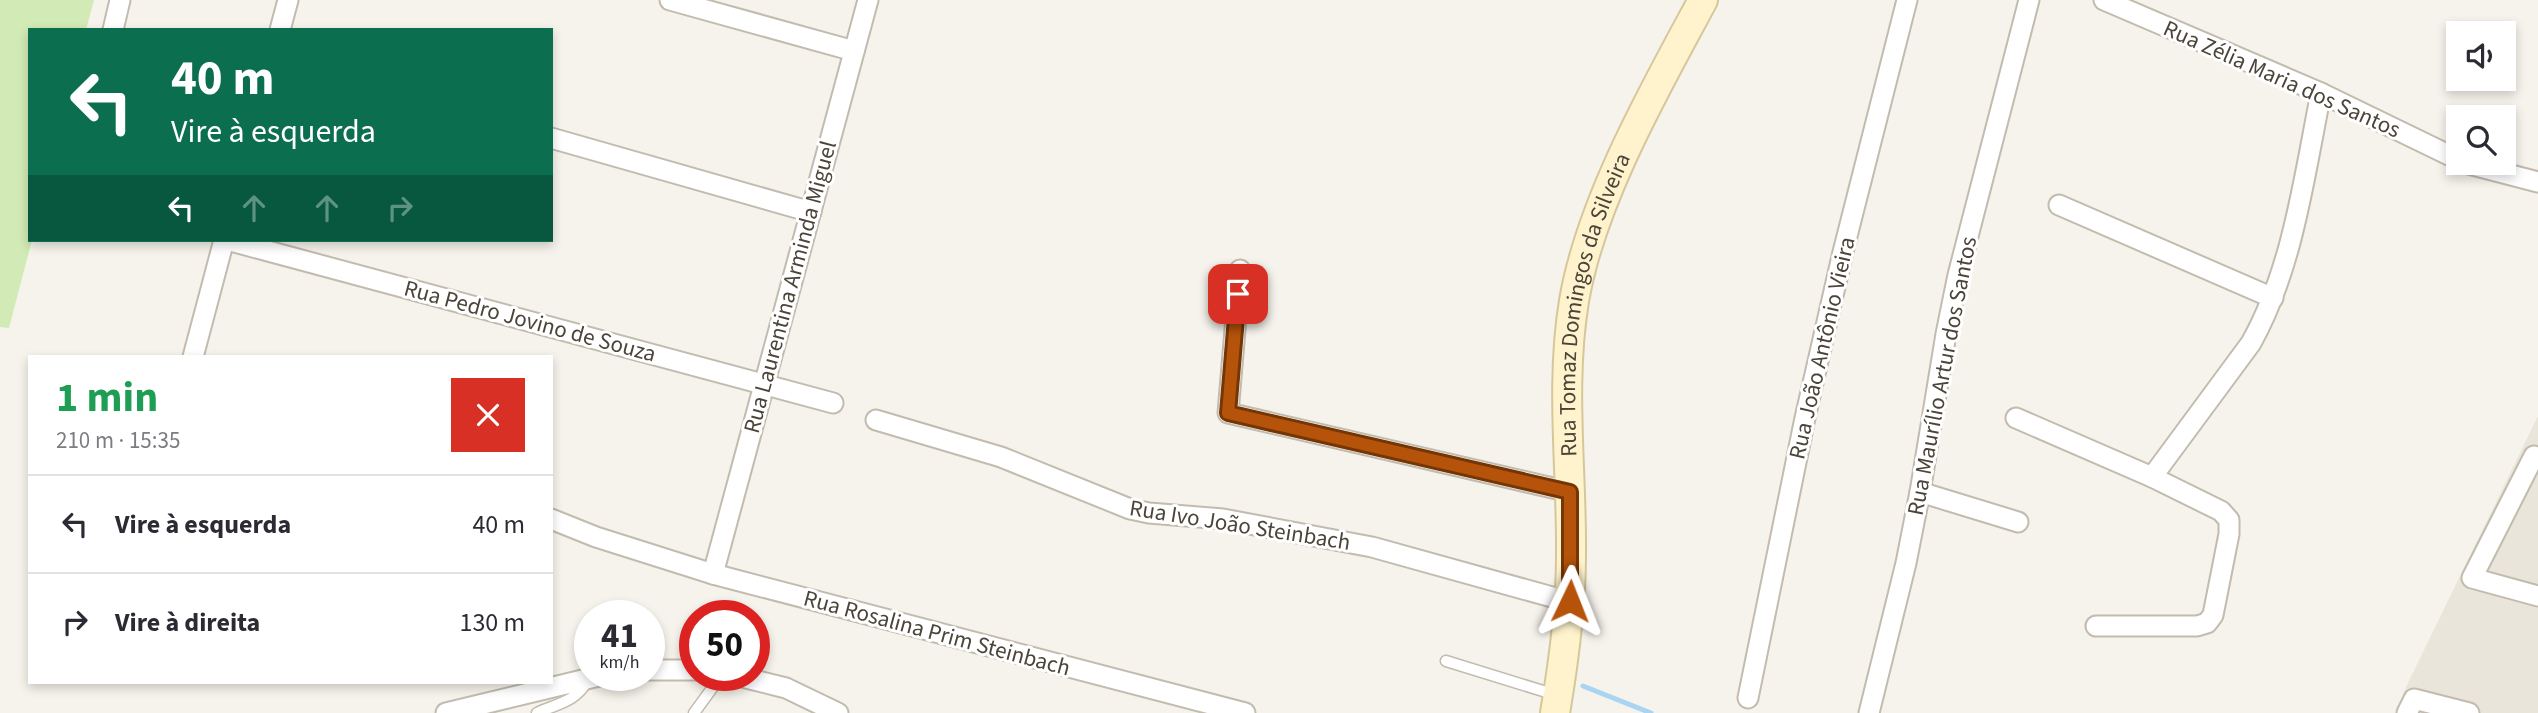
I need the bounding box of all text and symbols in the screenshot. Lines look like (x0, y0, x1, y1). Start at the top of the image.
street label: Rua Zélia Maria dos Santos (2158, 12, 2406, 146)
map controls (2446, 21, 2516, 175)
button: sound (2446, 21, 2516, 91)
text: 40 m (171, 44, 275, 114)
icon: left (56, 56, 147, 147)
button: search (2446, 105, 2516, 175)
text: Vire à esquerda (171, 109, 376, 155)
street label: Rua Laurentina Arminda Miguel (735, 137, 845, 437)
street label: Rua Tomaz Domingos da Silveira (1551, 147, 1638, 457)
icon: left (162, 189, 200, 227)
icon: ahead (235, 189, 273, 227)
icon: ahead (308, 189, 346, 227)
icon: right (381, 189, 419, 227)
street label: Rua João Antônio Vieira (1780, 233, 1864, 463)
street label: Rua Maurílio Artur dos Santos (1899, 234, 1985, 518)
pin (1208, 264, 1268, 324)
street label: Rua Pedro Jovino de Souza (400, 271, 660, 371)
icon: arrive (1219, 275, 1257, 313)
text: 1 min (56, 368, 158, 428)
button: close (451, 378, 525, 452)
text: 210 m · 15:35 (56, 424, 180, 457)
street label: Rua Ivo João Steinbach (1127, 491, 1353, 559)
icon: left (56, 505, 94, 543)
text: Vire à esquerda (115, 506, 291, 543)
text: 40 m (472, 506, 525, 543)
position arrow (1533, 564, 1607, 638)
street label: Rua Rosalina Prim Steinbach (800, 582, 1074, 684)
speed limit sign: 50 (679, 600, 770, 691)
icon: right (56, 603, 94, 641)
text: Vire à direita (115, 604, 260, 641)
text: 130 m (459, 604, 525, 641)
text: 41 (601, 611, 638, 661)
text: km/h (600, 650, 639, 675)

